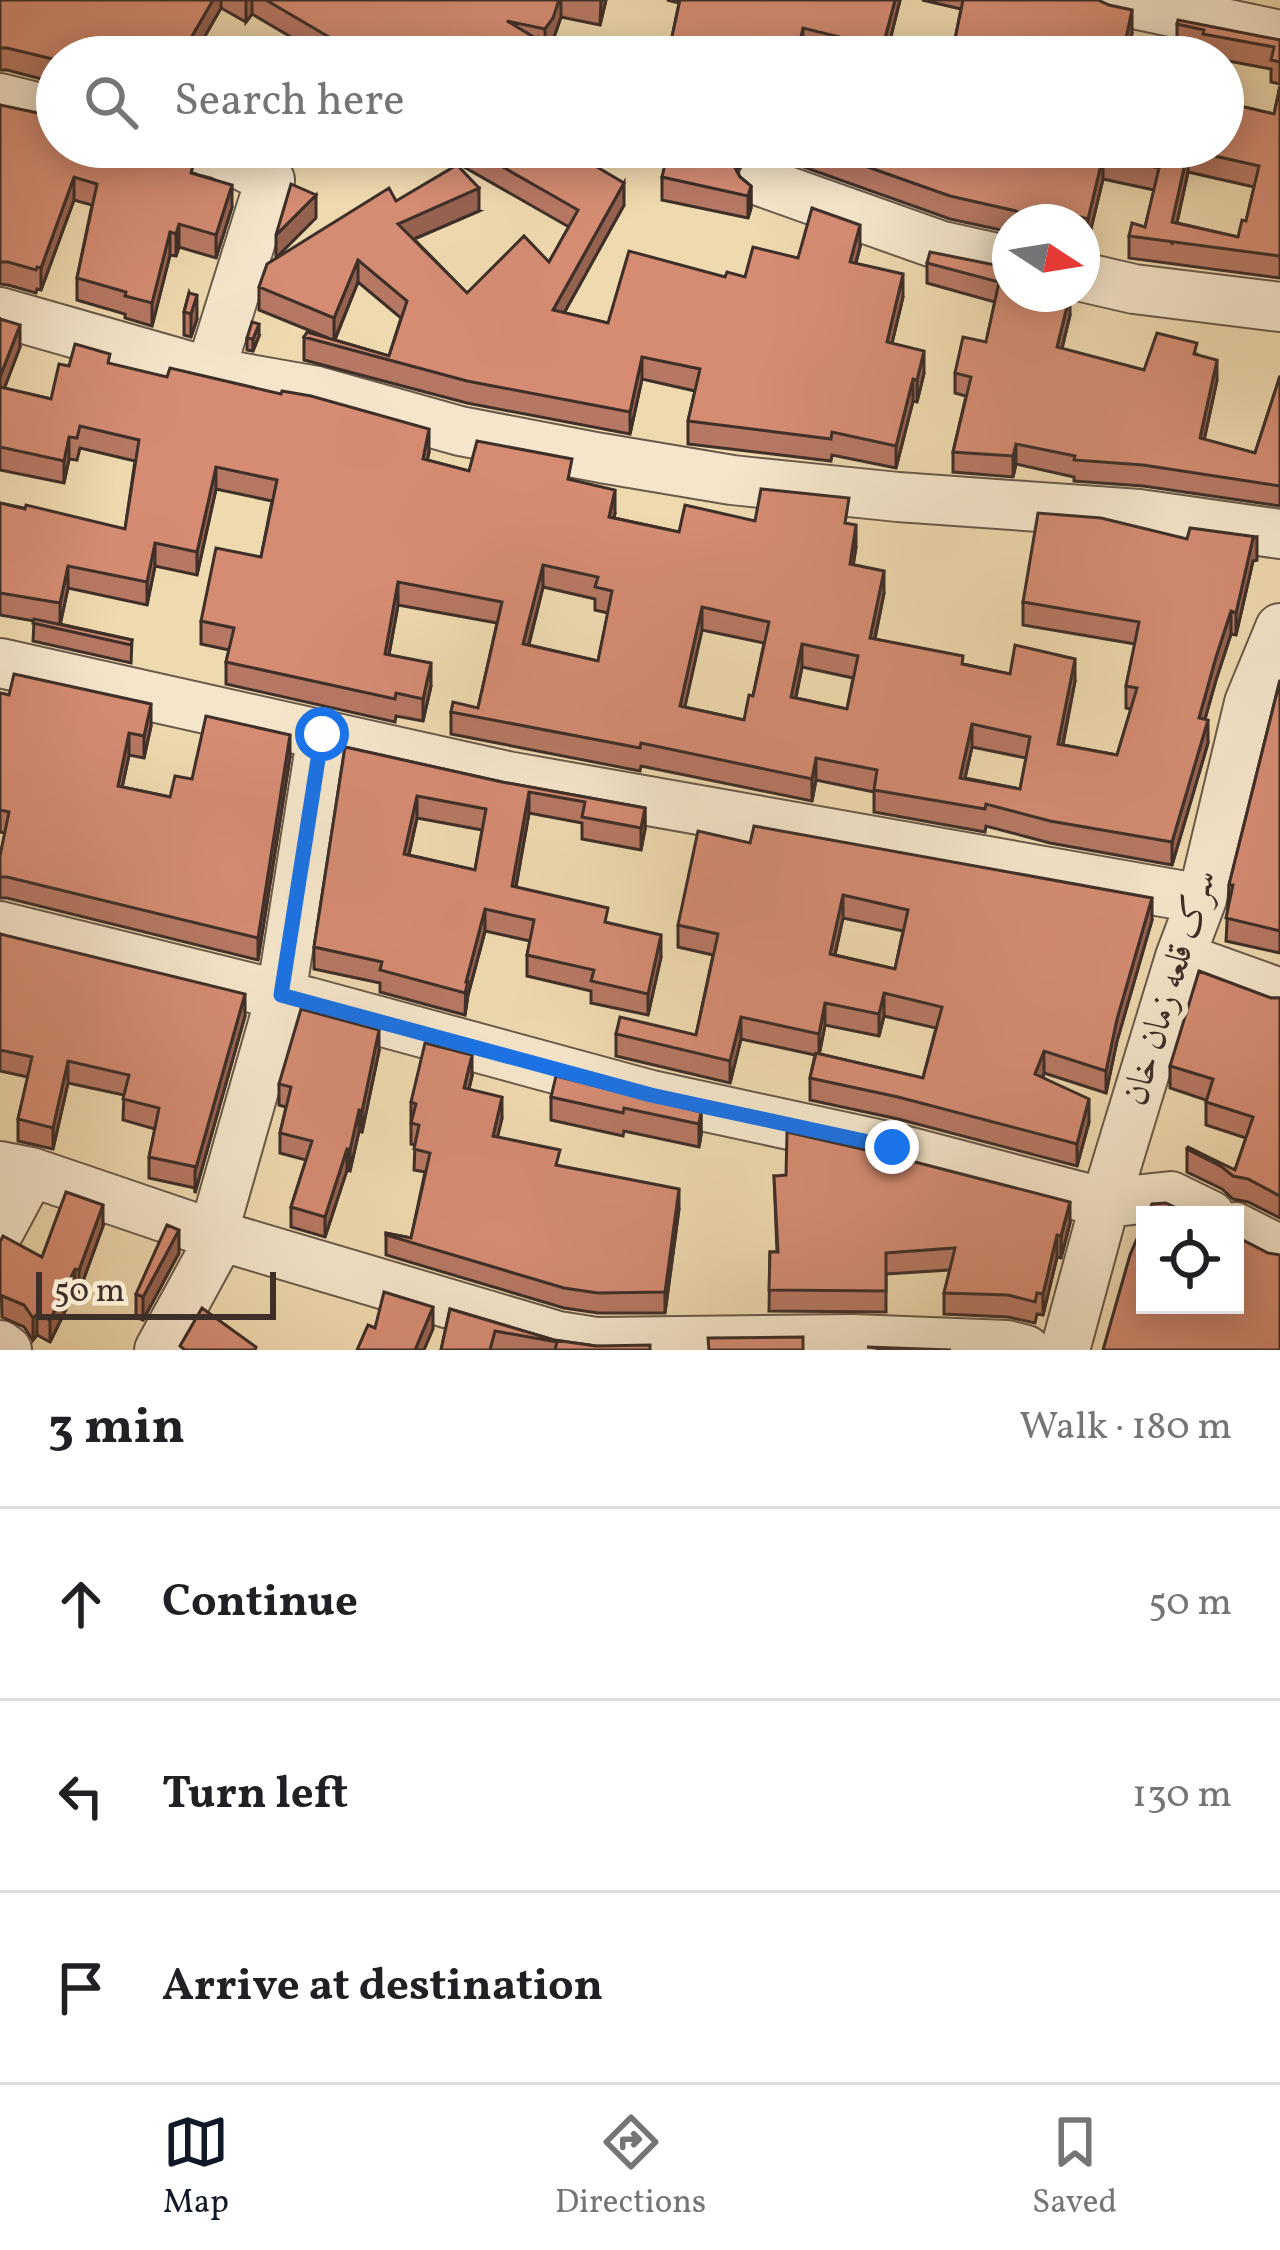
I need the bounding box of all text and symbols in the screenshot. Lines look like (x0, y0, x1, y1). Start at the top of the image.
search box (36, 36, 1244, 168)
icon: search (78, 69, 144, 135)
text: Search here (174, 71, 405, 134)
north arrow (992, 204, 1100, 312)
route start (295, 707, 349, 761)
street label: سرک قلعه زمان خان (1111, 864, 1231, 1112)
route end (865, 1120, 919, 1174)
map controls (1136, 1206, 1244, 1314)
button: locate (1136, 1206, 1244, 1314)
scale bar (36, 1266, 276, 1319)
text: 50 m (54, 1270, 125, 1316)
text: 3 min (48, 1393, 185, 1464)
text: Walk · 180 m (1019, 1401, 1232, 1455)
icon: ahead (48, 1571, 114, 1637)
text: Continue (162, 1572, 358, 1635)
text: 50 m (1148, 1577, 1232, 1631)
icon: left (48, 1763, 114, 1829)
text: Turn left (162, 1764, 348, 1827)
text: 130 m (1132, 1769, 1232, 1823)
icon: arrive (48, 1955, 114, 2021)
text: Arrive at destination (162, 1956, 603, 2019)
tab: Map (163, 2109, 229, 2227)
tab: Directions (555, 2109, 706, 2227)
tab: Saved (1032, 2109, 1117, 2227)

